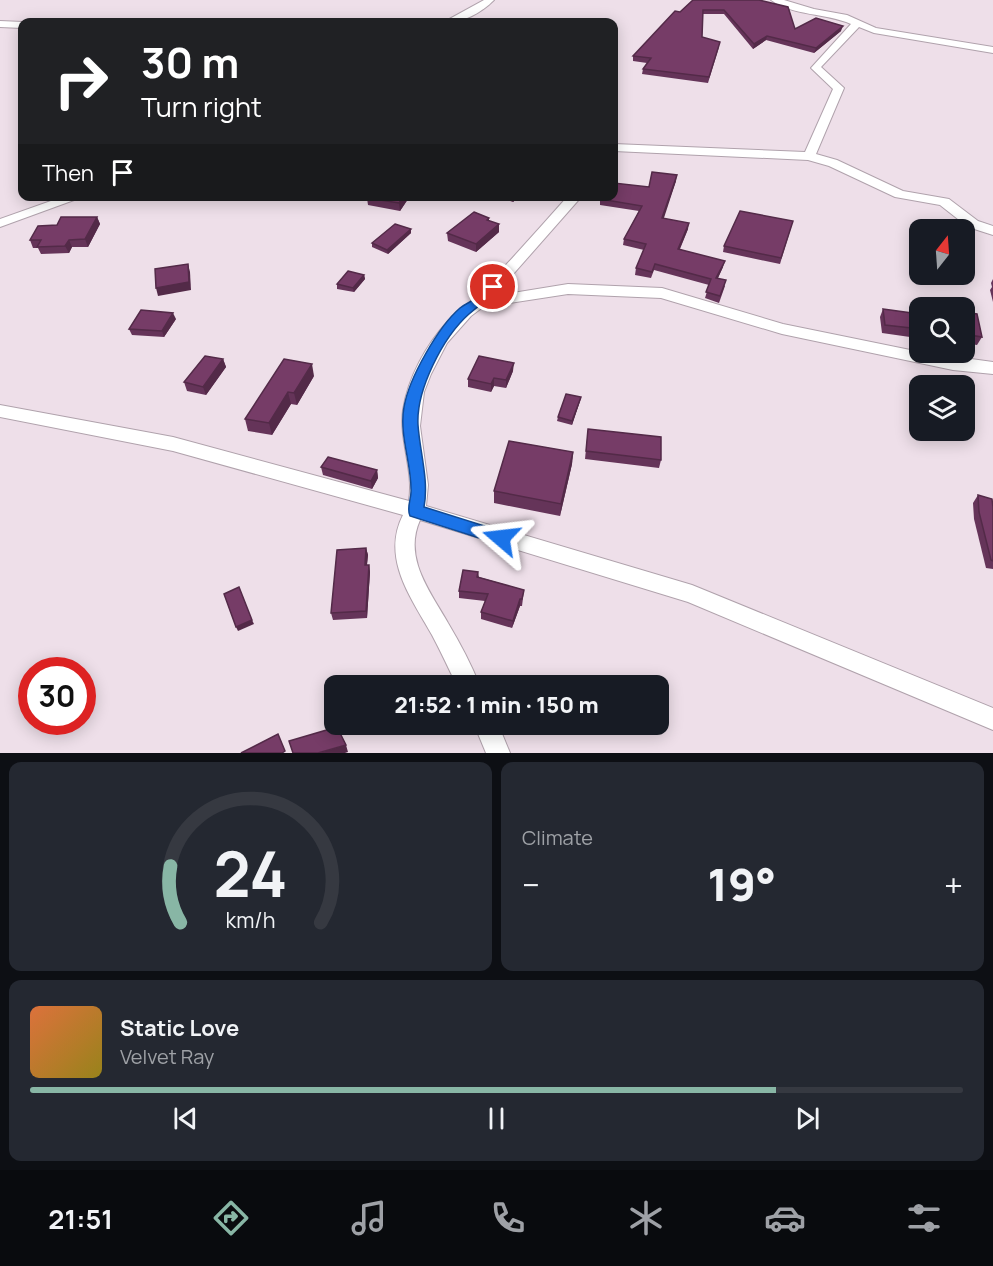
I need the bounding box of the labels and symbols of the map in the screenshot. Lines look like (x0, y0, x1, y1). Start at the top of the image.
north arrow (909, 219, 975, 285)
pin (467, 261, 518, 312)
position arrow (469, 506, 533, 570)
speed limit sign: 30 (18, 657, 96, 735)

